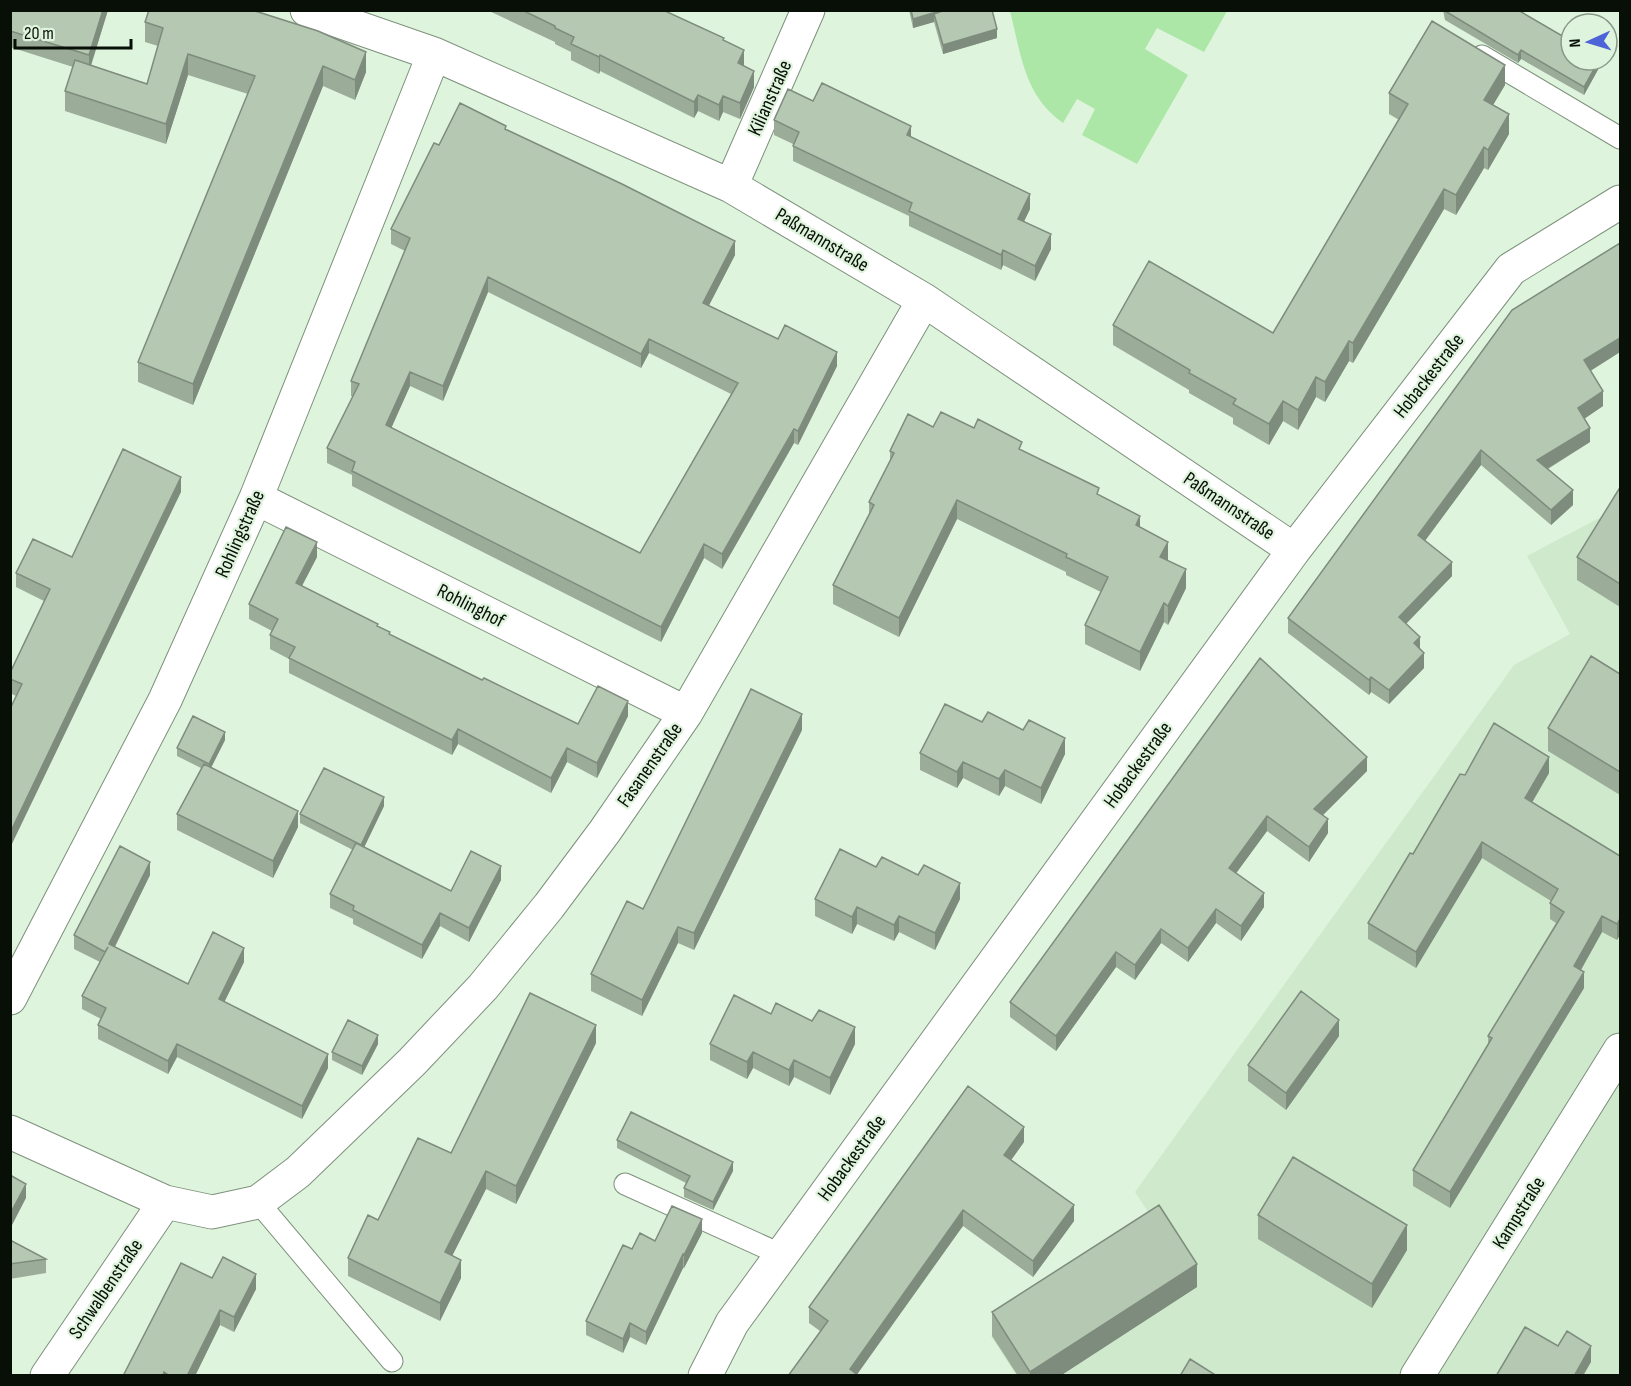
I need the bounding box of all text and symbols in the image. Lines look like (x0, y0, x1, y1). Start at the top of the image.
scale bar (15, 12, 130, 50)
north arrow (1559, 12, 1619, 72)
text: 20 m (24, 23, 54, 44)
text: N (1566, 38, 1585, 48)
street label: Kilianstraße (743, 57, 797, 139)
street label: Paßmannstraße (771, 203, 873, 277)
street label: Hobackestraße (1389, 329, 1469, 423)
street label: Paßmannstraße (1179, 467, 1279, 545)
street label: Rohlingstraße (210, 487, 270, 581)
street label: Rohlinghof (433, 579, 509, 633)
street label: Hobackestraße (1099, 717, 1177, 813)
street label: Fasanenstraße (612, 718, 688, 812)
street label: Hobackestraße (813, 1110, 891, 1206)
street label: Kampstraße (1487, 1172, 1551, 1254)
street label: Schwalbenstraße (64, 1235, 148, 1343)

